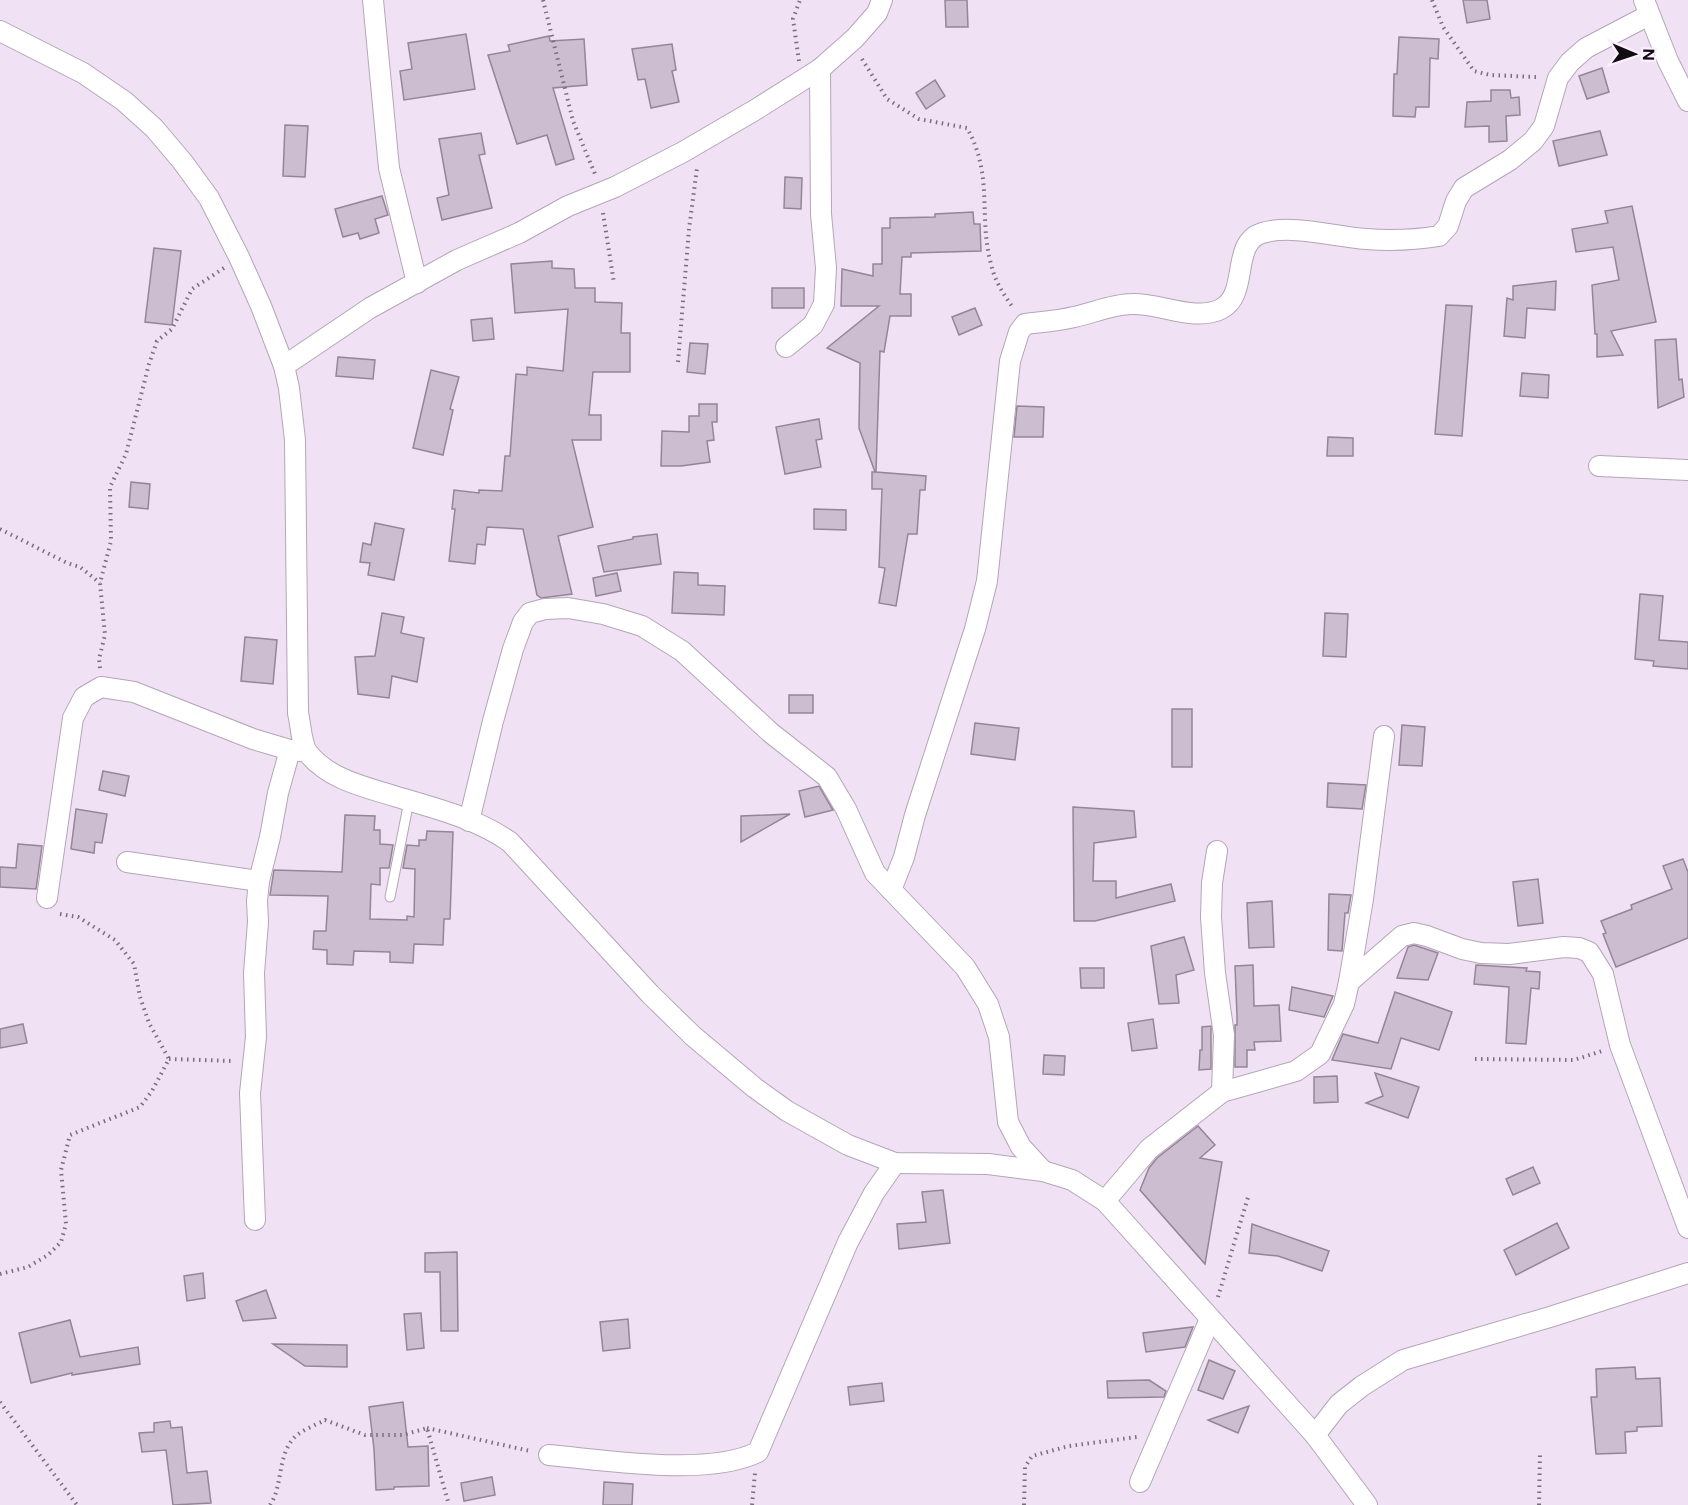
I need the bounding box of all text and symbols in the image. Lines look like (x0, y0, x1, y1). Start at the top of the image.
north arrow (1604, 24, 1664, 84)
text: N (1639, 48, 1658, 61)

